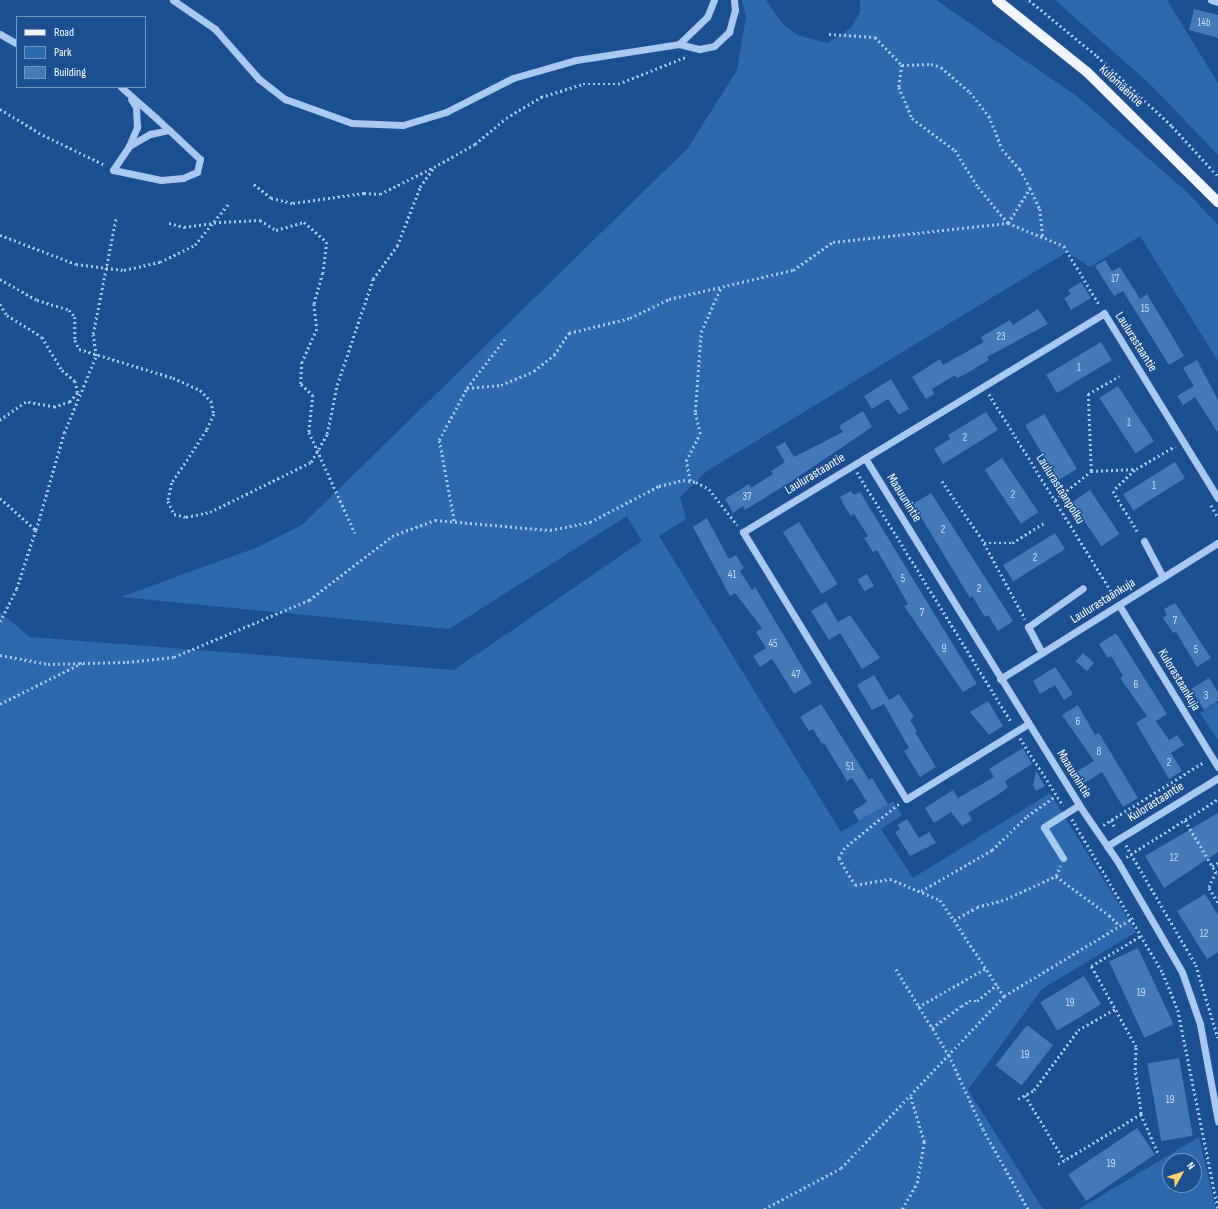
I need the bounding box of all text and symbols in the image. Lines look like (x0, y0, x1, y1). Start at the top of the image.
legend (16, 16, 146, 88)
house number: 14b (1197, 16, 1211, 30)
text: Road (54, 25, 74, 40)
text: Park (54, 45, 72, 60)
street label: Kulomäentie (1096, 62, 1146, 110)
text: Building (54, 65, 86, 80)
house number: 17 (1111, 272, 1119, 286)
house number: 15 (1141, 302, 1149, 316)
street label: Laulurastaantie (1112, 309, 1160, 375)
house number: 23 (996, 330, 1006, 344)
house number: 1 (1077, 361, 1081, 375)
house number: 1 (1127, 416, 1131, 430)
house number: 2 (963, 431, 967, 445)
street label: Laulurastaantie (782, 450, 848, 498)
street label: Laulurastaanpolku (1032, 451, 1088, 527)
street label: Maauunintie (883, 471, 925, 525)
house number: 1 (1152, 479, 1156, 493)
house number: 2 (1011, 488, 1015, 502)
house number: 37 (742, 490, 752, 504)
house number: 2 (941, 523, 945, 537)
house number: 2 (1033, 551, 1037, 565)
house number: 41 (728, 568, 736, 582)
house number: 5 (901, 572, 905, 586)
street label: Laulurastaankuja (1068, 575, 1138, 627)
house number: 2 (977, 582, 981, 596)
house number: 7 (920, 606, 924, 620)
house number: 7 (1173, 614, 1177, 628)
house number: 45 (768, 637, 778, 651)
house number: 9 (942, 642, 946, 656)
house number: 5 (1194, 643, 1198, 657)
street label: Kulorastaankuja (1154, 646, 1204, 714)
house number: 47 (792, 668, 800, 682)
house number: 6 (1134, 678, 1138, 692)
house number: 3 (1204, 689, 1208, 703)
house number: 6 (1076, 715, 1080, 729)
house number: 8 (1097, 745, 1101, 759)
street label: Maauunintie (1053, 747, 1095, 801)
house number: 2 (1167, 756, 1171, 770)
house number: 51 (846, 760, 854, 774)
street label: Kulorastaantie (1125, 779, 1187, 825)
house number: 12 (1170, 851, 1178, 865)
house number: 12 (1200, 927, 1208, 941)
house number: 19 (1137, 986, 1145, 1000)
house number: 19 (1066, 996, 1074, 1010)
house number: 19 (1021, 1048, 1029, 1062)
house number: 19 (1166, 1093, 1174, 1107)
north arrow (1162, 1153, 1202, 1193)
house number: 19 (1107, 1157, 1115, 1171)
text: N (1184, 1159, 1198, 1172)

